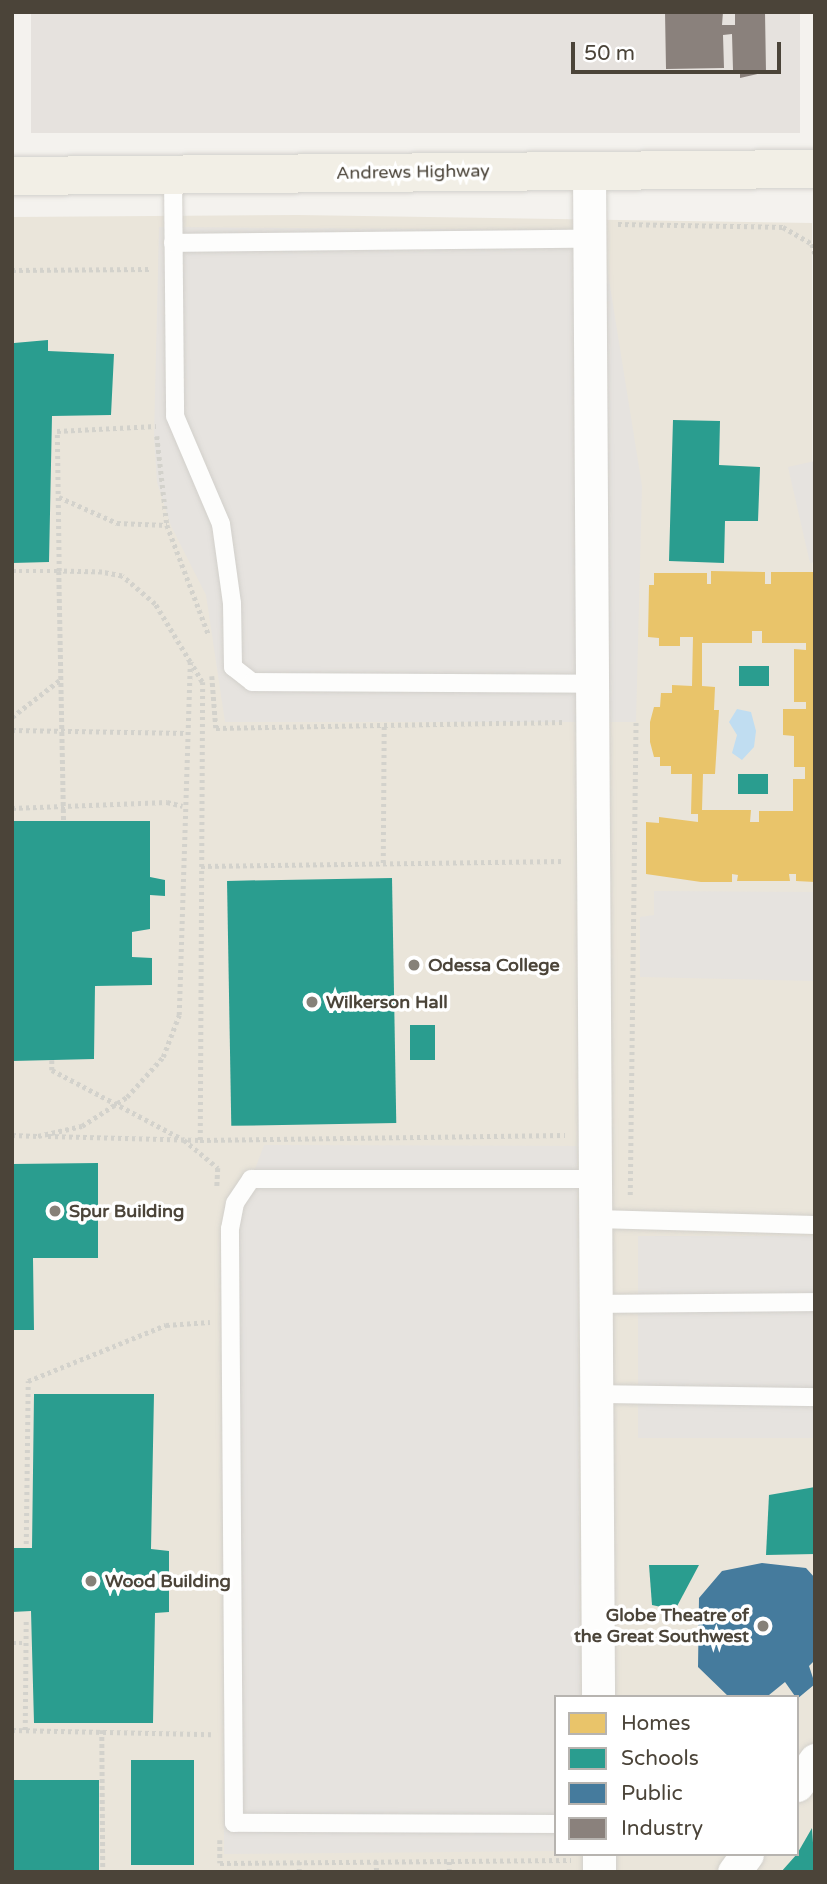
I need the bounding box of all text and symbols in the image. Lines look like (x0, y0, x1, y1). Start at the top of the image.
scale bar (575, 28, 785, 72)
text: 50 m (584, 41, 635, 66)
street label: Andrews Highway (336, 160, 490, 184)
place label: Odessa College (428, 954, 560, 976)
marker: Odessa College (406, 957, 422, 973)
place label: Wilkerson Hall (326, 991, 448, 1013)
marker: Wilkerson Hall (304, 994, 320, 1010)
place label: Spur Building (69, 1200, 184, 1222)
marker: Spur Building (47, 1203, 63, 1219)
place label: Wood Building (105, 1570, 231, 1592)
marker: Wood Building (83, 1573, 99, 1589)
place label: Globe Theatre of the Great Southwest (574, 1605, 749, 1648)
marker: Globe Theatre of the Great Southwest (755, 1618, 771, 1634)
legend (554, 1695, 799, 1856)
text: Homes (621, 1711, 691, 1736)
text: Schools (621, 1746, 699, 1771)
text: Public (621, 1781, 683, 1806)
text: Industry (621, 1816, 703, 1841)

